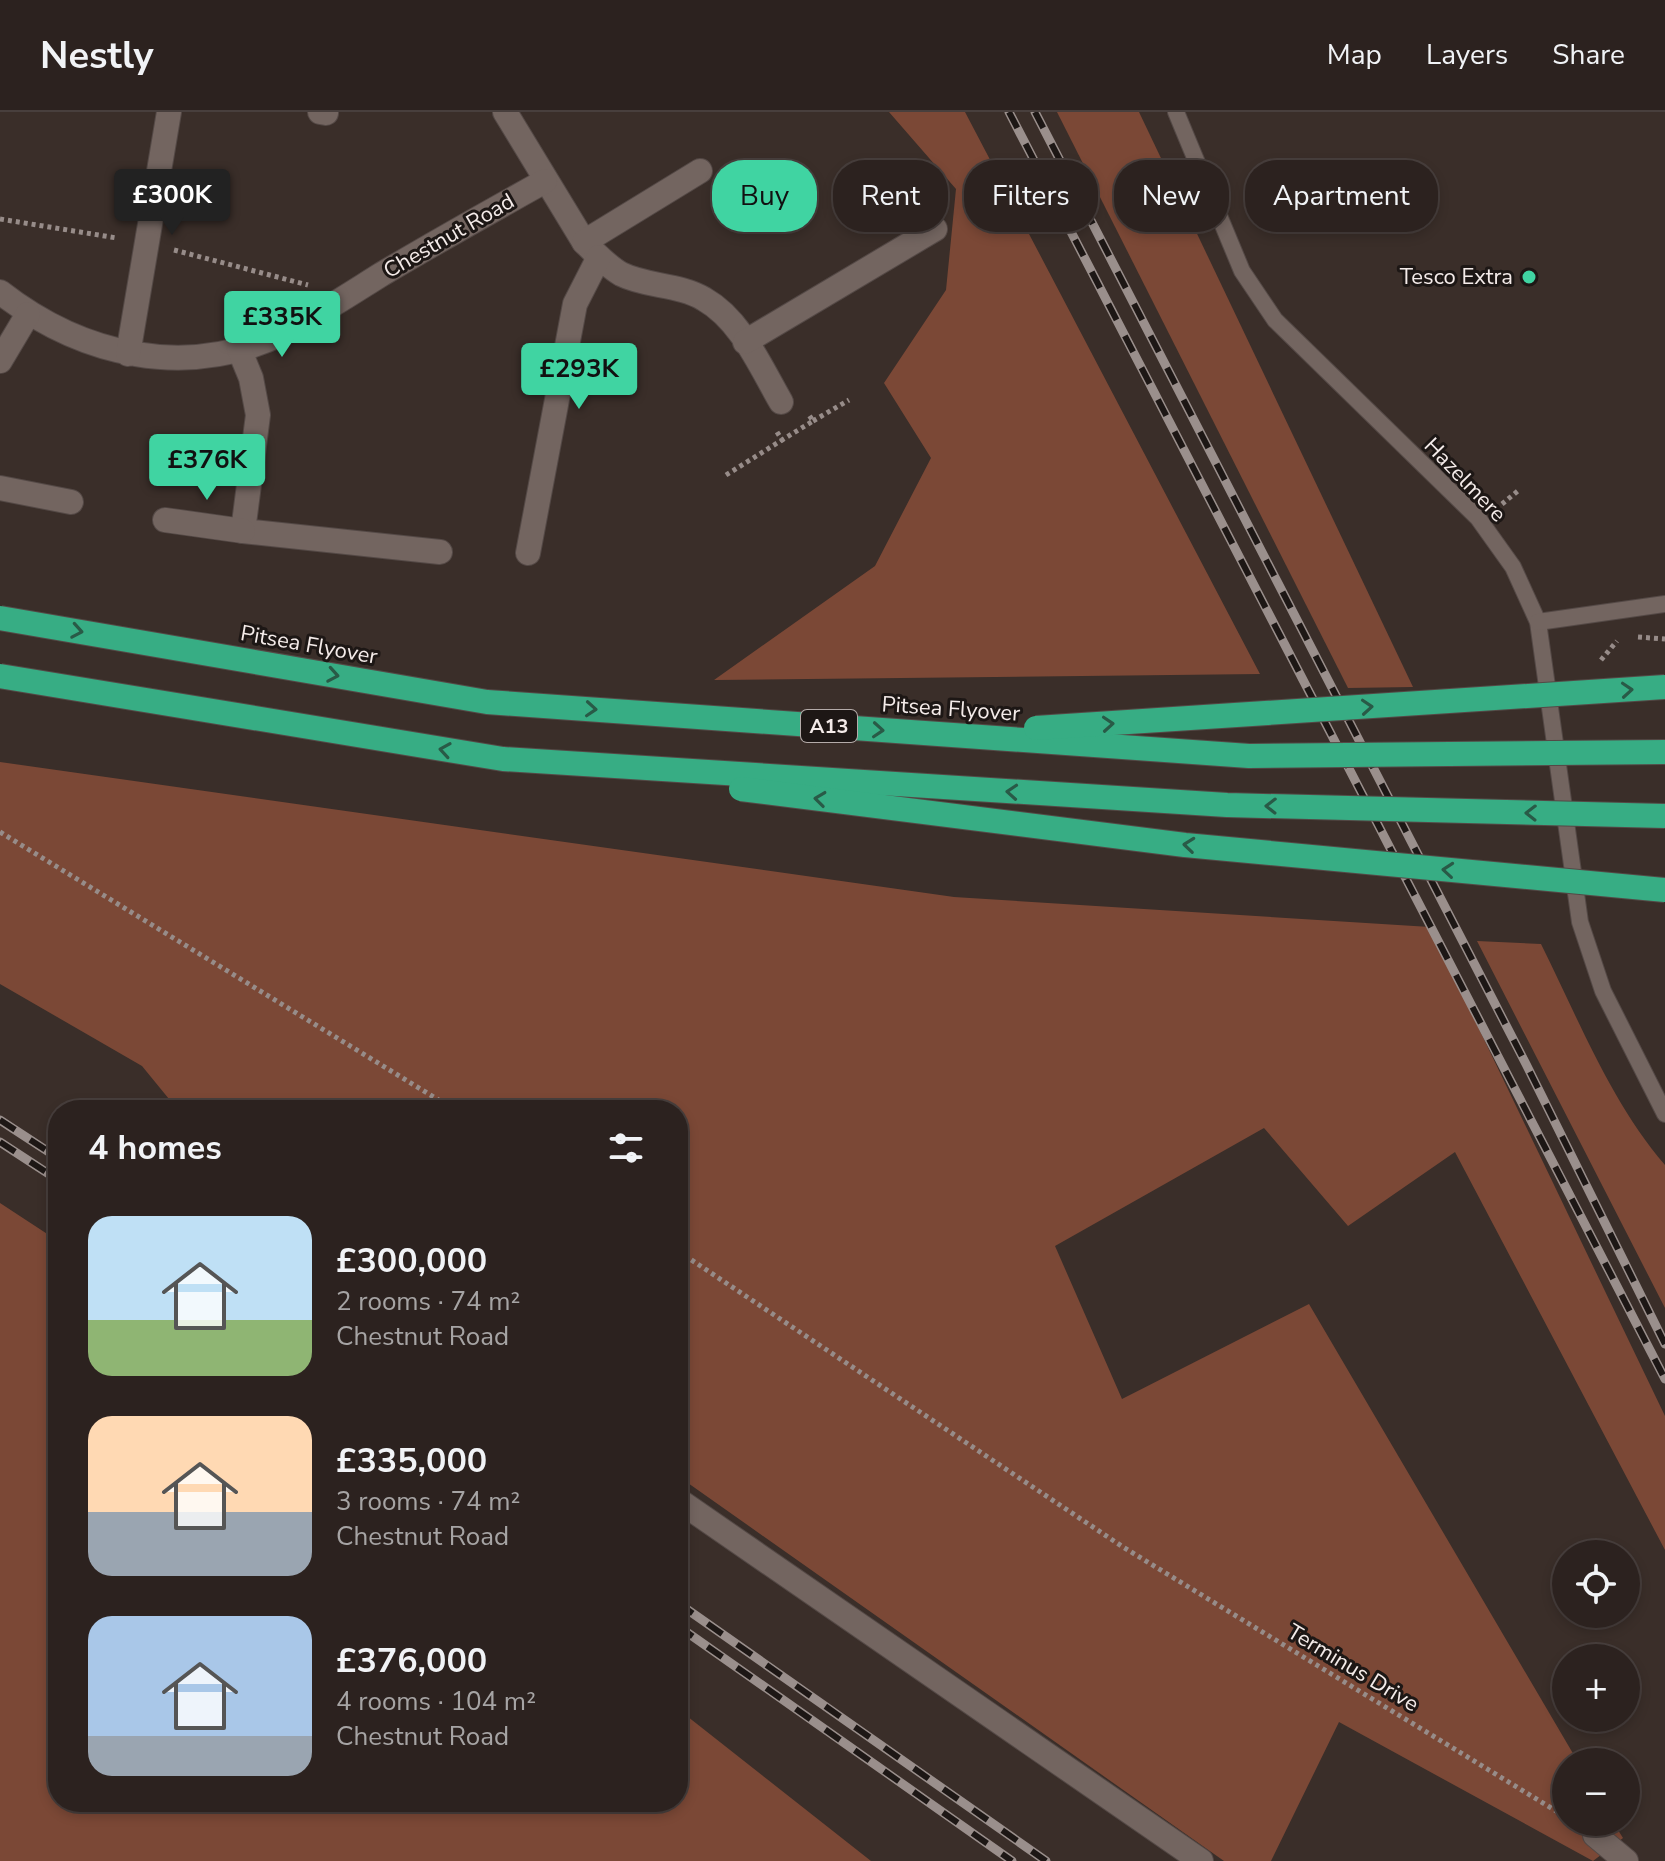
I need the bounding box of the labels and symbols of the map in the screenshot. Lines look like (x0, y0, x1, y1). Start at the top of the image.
pin: £300K (116, 169, 228, 237)
street label: Chestnut Road (378, 186, 520, 286)
place label: Tesco Extra (1400, 262, 1513, 292)
marker: Tesco Extra (1520, 268, 1538, 286)
pin: £335K (226, 291, 338, 359)
pin: £293K (523, 343, 635, 411)
street label: Hazelmere (1417, 431, 1513, 529)
pin: £376K (151, 434, 263, 502)
street label: Pitsea Flyover (238, 618, 380, 672)
one-way arrow (70, 622, 84, 639)
one-way arrow (326, 666, 340, 683)
one-way arrow (1621, 682, 1634, 699)
street label: Pitsea Flyover (881, 689, 1021, 729)
one-way arrow (1361, 699, 1374, 716)
one-way arrow (585, 700, 598, 717)
road number: A13 (801, 710, 857, 742)
one-way arrow (1102, 716, 1115, 733)
one-way arrow (872, 721, 885, 738)
one-way arrow (439, 742, 452, 759)
one-way arrow (1005, 783, 1018, 800)
one-way arrow (813, 791, 827, 808)
one-way arrow (1264, 798, 1277, 815)
one-way arrow (1524, 804, 1537, 821)
one-way arrow (1182, 837, 1195, 854)
one-way arrow (1441, 862, 1454, 879)
street label: Terminus Drive (1282, 1617, 1424, 1719)

